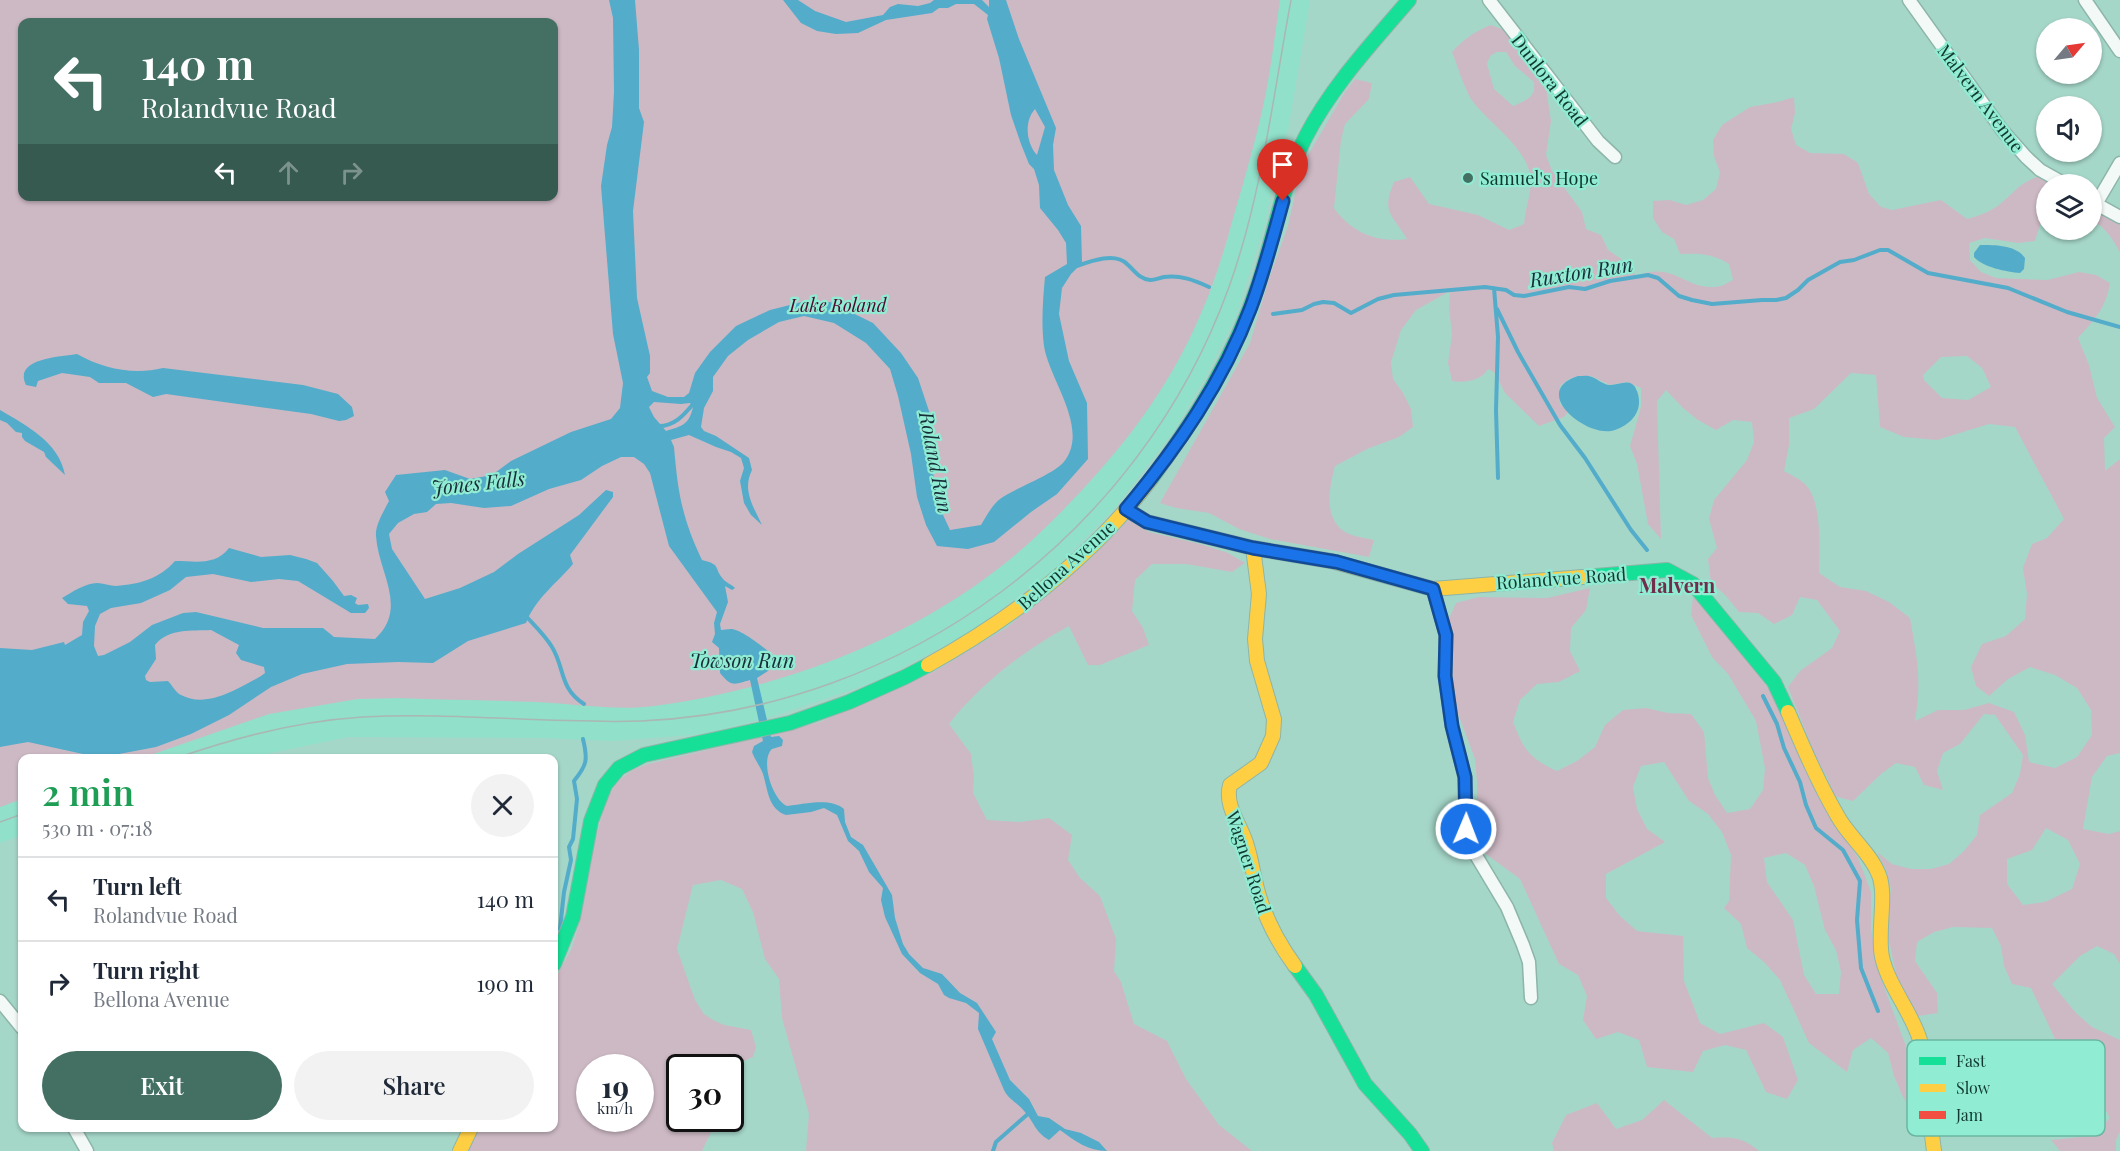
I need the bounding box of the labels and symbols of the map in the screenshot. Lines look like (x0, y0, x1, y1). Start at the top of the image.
north arrow (2036, 18, 2102, 84)
street label: Dunlora Road (1506, 29, 1594, 132)
street label: Malvern Avenue (1932, 39, 2030, 157)
pin (1257, 139, 1308, 201)
place label: Samuel's Hope (1480, 166, 1598, 190)
marker: Samuel's Hope (1461, 171, 1475, 185)
water label: Ruxton Run (1526, 249, 1635, 293)
park label: Lake Roland (789, 293, 888, 317)
water label: Roland Run (914, 408, 960, 515)
water label: Jones Falls (430, 464, 527, 500)
street label: Bellona Avenue (1012, 515, 1120, 615)
street label: Rolandvue Road (1495, 561, 1627, 595)
district label: Malvern (1639, 571, 1716, 598)
water label: Towson Run (690, 646, 794, 673)
position arrow (1434, 797, 1498, 861)
street label: Wagner Road (1221, 807, 1277, 917)
legend (1907, 1040, 2105, 1136)
text: Fast (1956, 1050, 1986, 1071)
speed limit sign: 30 (666, 1054, 744, 1132)
text: Slow (1956, 1077, 1991, 1098)
text: Jam (1955, 1104, 1983, 1125)

